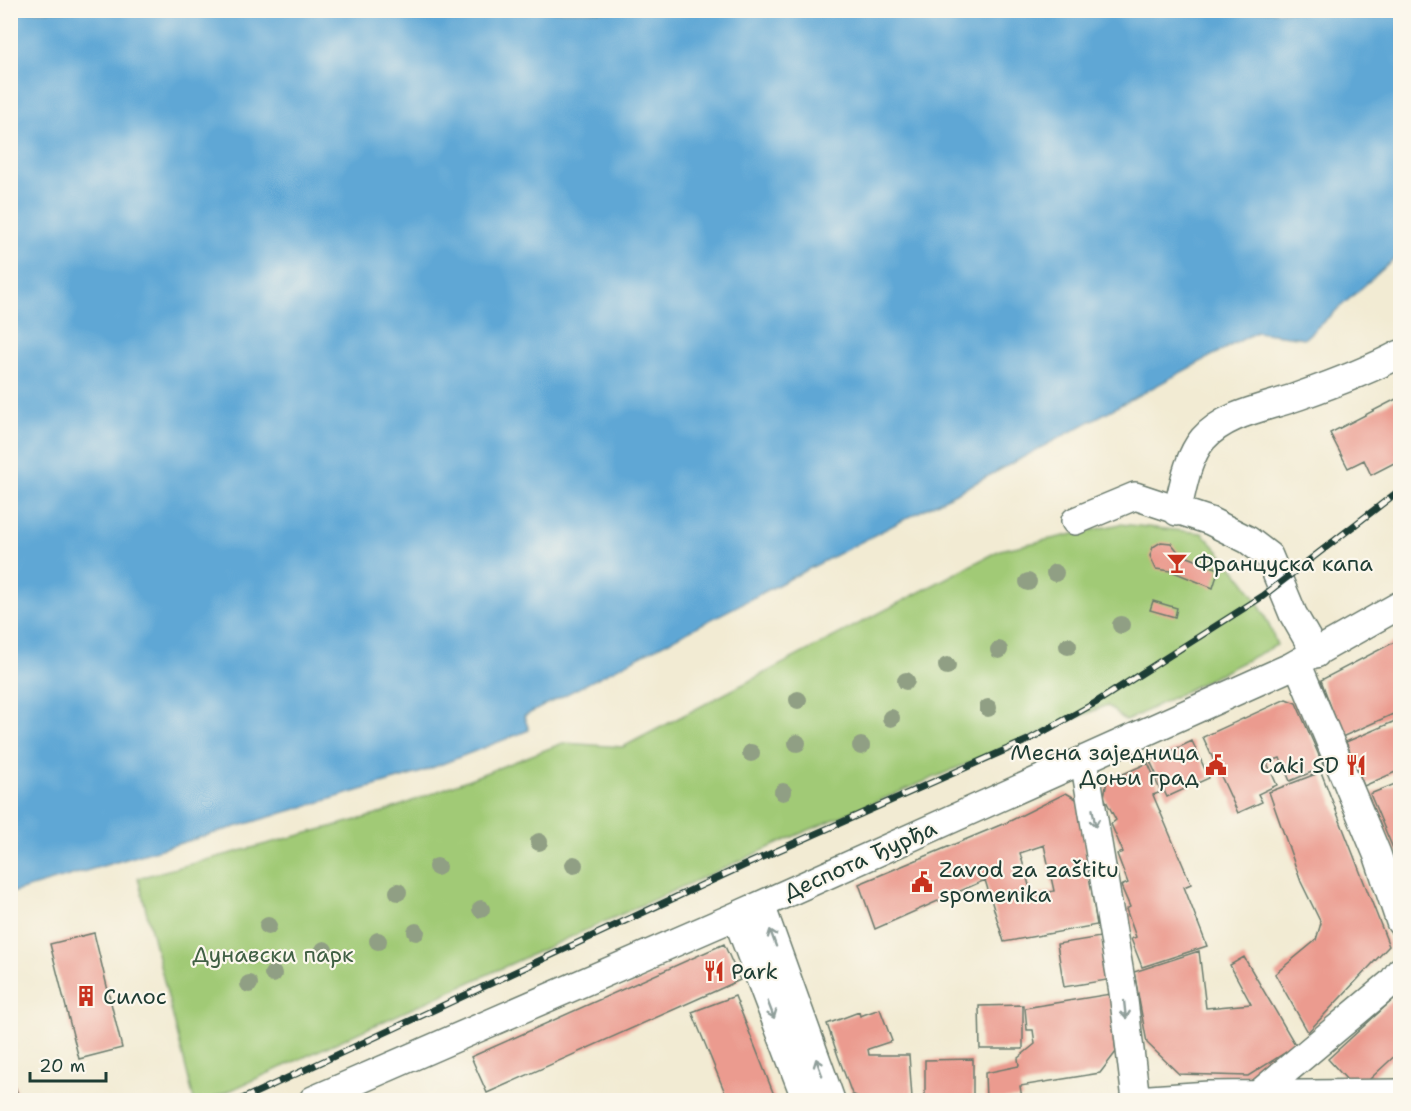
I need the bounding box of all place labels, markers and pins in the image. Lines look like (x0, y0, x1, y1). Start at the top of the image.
place label: Француска капа (1194, 549, 1373, 578)
bar icon: Француска капа (1165, 551, 1189, 575)
place label: Месна заједница Доњи град (1010, 738, 1199, 792)
place label: Caki SD (1260, 751, 1339, 780)
public building icon: Месна заједница Доњи град (1204, 753, 1228, 777)
restaurant icon: Caki SD (1344, 753, 1368, 777)
place label: Zavod za zaštitu spomenika (939, 855, 1119, 909)
public building icon: Zavod za zaštitu spomenika (910, 870, 934, 894)
place label: Park (731, 957, 778, 986)
restaurant icon: Park (702, 959, 726, 983)
place label: Силос (103, 982, 167, 1011)
building icon: Силос (74, 984, 98, 1008)

